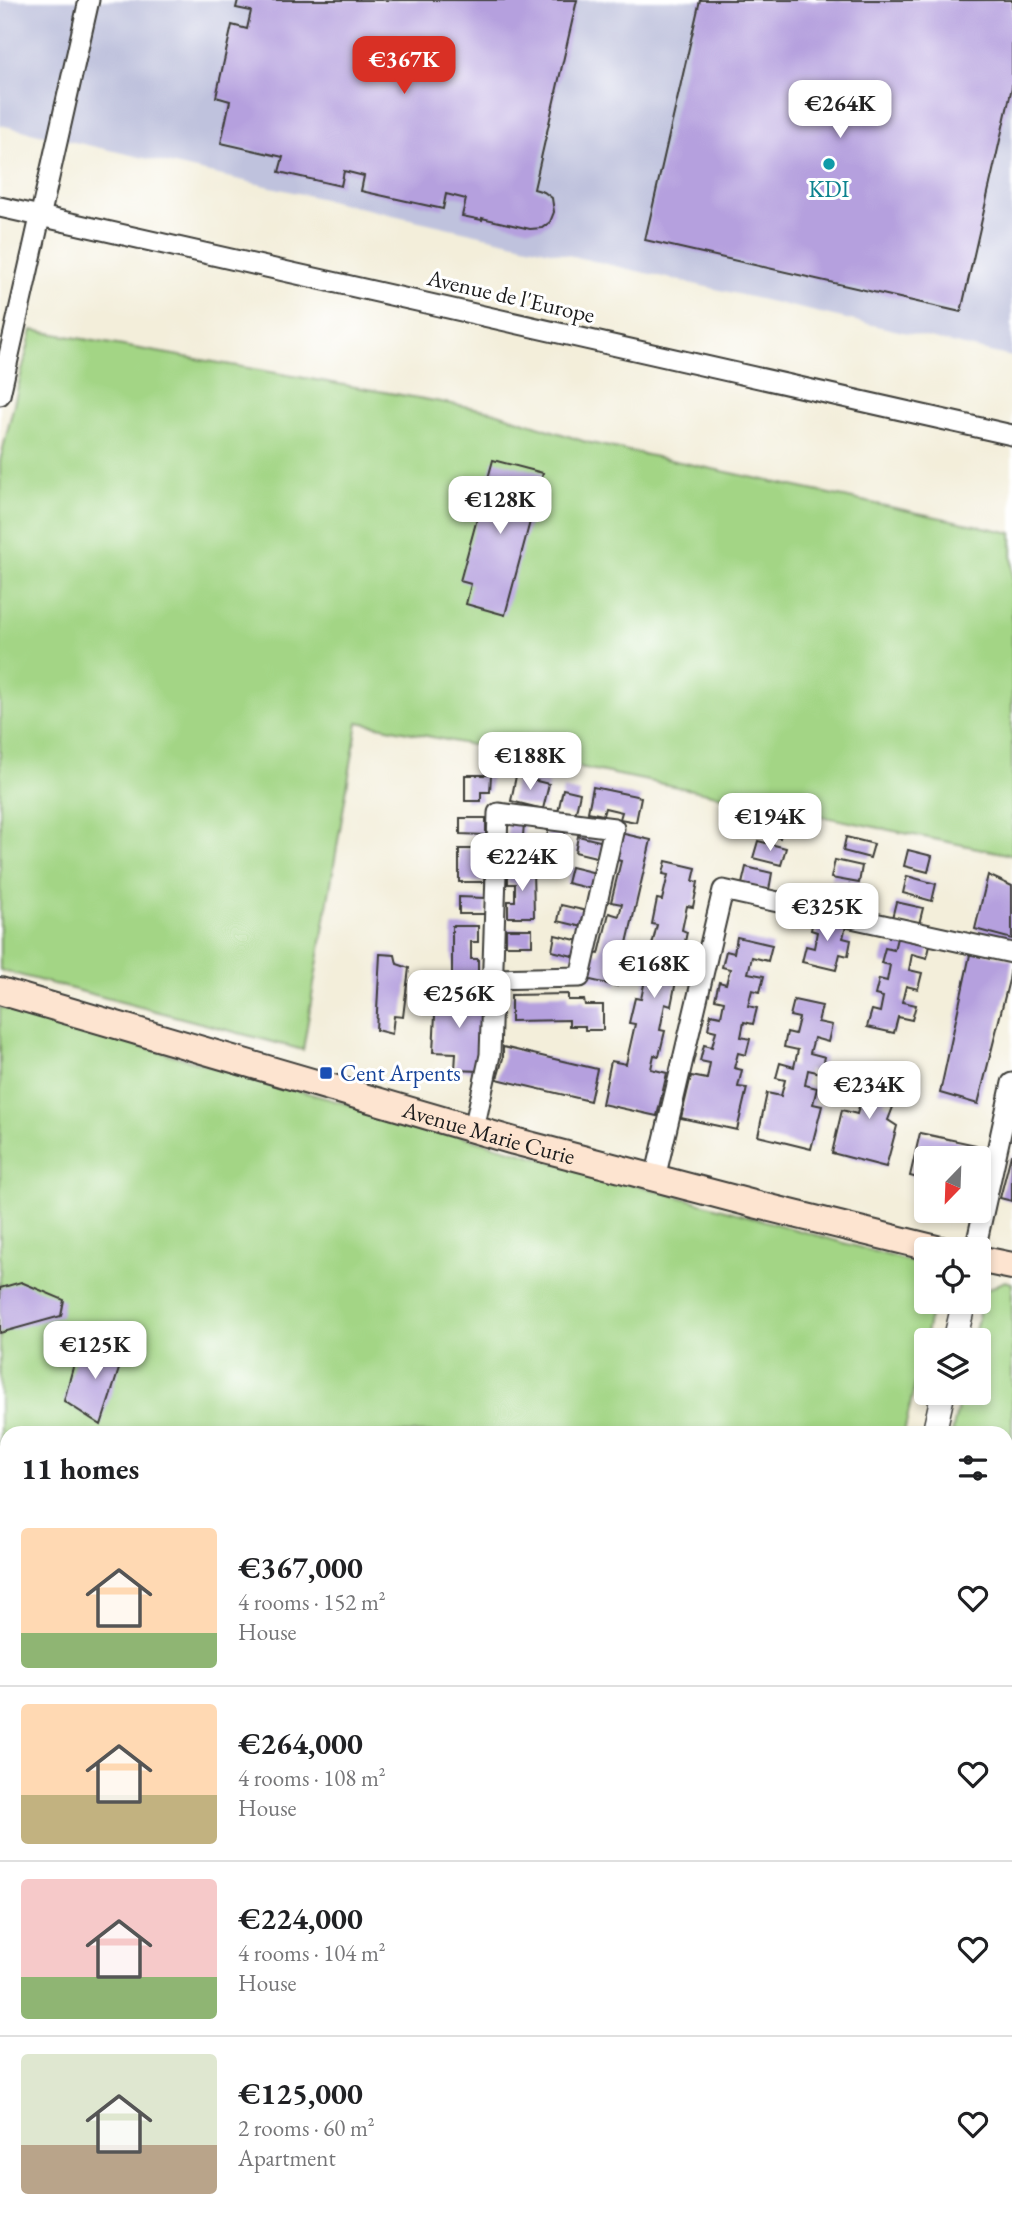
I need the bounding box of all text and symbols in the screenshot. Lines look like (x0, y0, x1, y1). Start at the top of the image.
pin: €367K (355, 36, 453, 96)
text: €367K (368, 44, 440, 74)
pin: €264K (791, 80, 889, 140)
text: €264K (804, 88, 876, 118)
marker: KDI (821, 156, 837, 172)
place label: KDI (809, 174, 850, 204)
street label: Avenue de l'Europe (423, 262, 598, 330)
pin: €128K (451, 476, 549, 536)
text: €128K (464, 484, 536, 514)
pin: €188K (481, 732, 579, 792)
text: €188K (494, 740, 566, 770)
pin: €194K (721, 794, 819, 853)
text: €194K (734, 801, 806, 831)
pin: €224K (473, 834, 571, 893)
text: €224K (486, 841, 558, 871)
pin: €325K (778, 884, 876, 943)
text: €325K (791, 891, 863, 921)
pin: €168K (605, 940, 703, 1000)
text: €168K (618, 948, 690, 978)
pin: €256K (410, 970, 508, 1030)
text: €256K (423, 978, 495, 1008)
place label: Cent Arpents (340, 1058, 461, 1088)
pin: €234K (820, 1062, 918, 1121)
marker: Cent Arpents (318, 1065, 334, 1081)
text: €234K (833, 1069, 905, 1099)
street label: Avenue Marie Curie (398, 1094, 578, 1171)
north arrow (914, 1146, 990, 1223)
map controls (914, 1146, 991, 1405)
button: locate (914, 1237, 991, 1314)
pin: €125K (46, 1322, 144, 1381)
button: layers (914, 1328, 991, 1405)
text: €125K (59, 1329, 131, 1359)
text: 11 homes (21, 1449, 139, 1488)
icon: filters (954, 1449, 992, 1487)
text: €367,000 (238, 1548, 363, 1587)
icon: home (77, 1556, 161, 1640)
icon: heart (954, 1579, 992, 1617)
text: 4 rooms · 152 m² (238, 1587, 386, 1617)
text: House (238, 1617, 297, 1647)
text: €264,000 (238, 1724, 363, 1763)
icon: home (77, 1732, 161, 1816)
icon: heart (954, 1755, 992, 1793)
text: 4 rooms · 108 m² (238, 1763, 386, 1793)
text: House (238, 1793, 297, 1823)
text: €224,000 (238, 1899, 363, 1938)
icon: home (77, 1907, 161, 1991)
icon: heart (954, 1930, 992, 1968)
text: 4 rooms · 104 m² (238, 1938, 386, 1968)
text: House (238, 1968, 297, 1998)
text: €125,000 (238, 2074, 363, 2113)
icon: home (77, 2082, 161, 2166)
icon: heart (954, 2105, 992, 2143)
text: 2 rooms · 60 m² (238, 2113, 375, 2143)
text: Apartment (238, 2143, 336, 2173)

